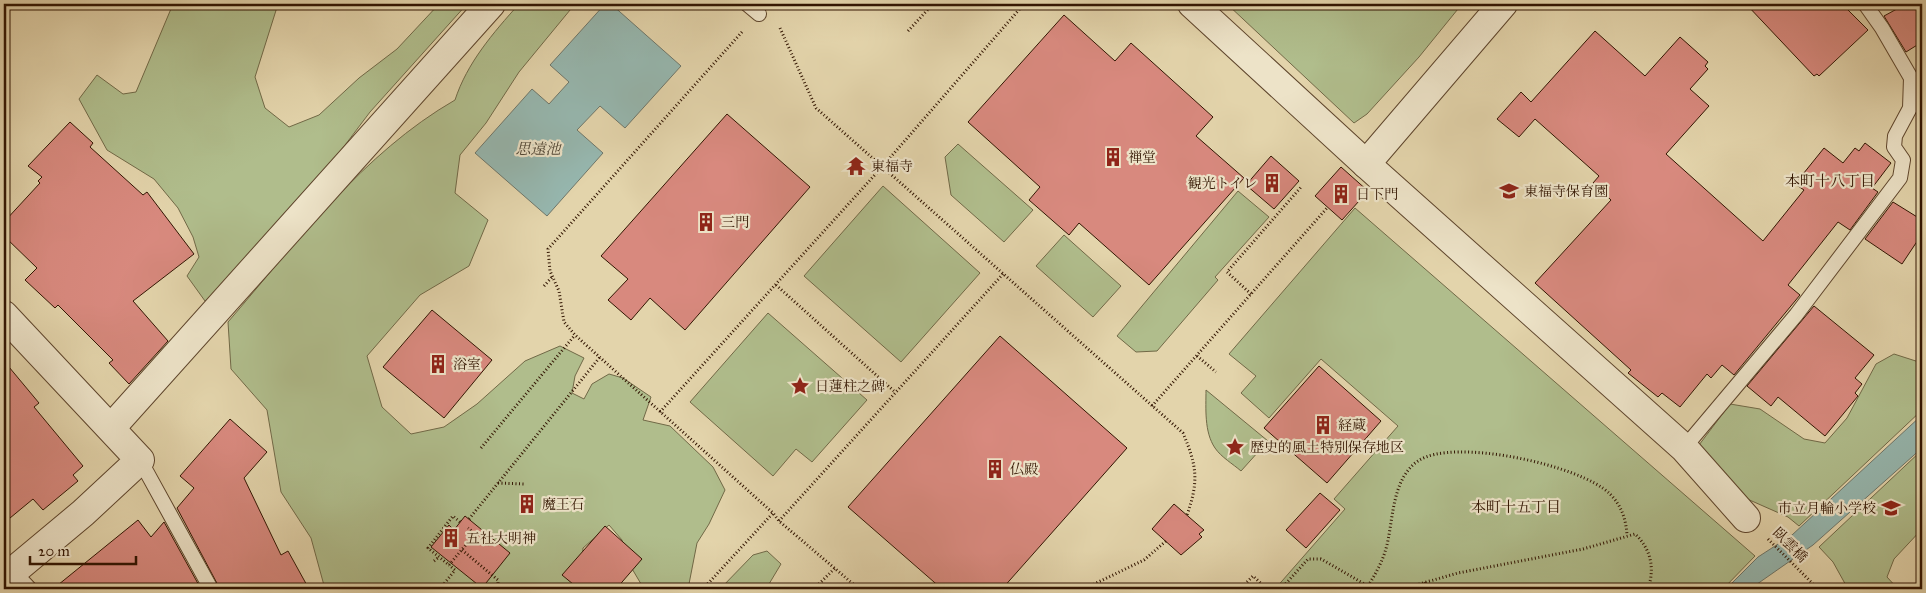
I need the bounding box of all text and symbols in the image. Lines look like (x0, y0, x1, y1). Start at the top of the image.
water label: 思遠池 (515, 140, 562, 158)
building icon: 禅堂 (1102, 146, 1124, 168)
place label: 禅堂 (1128, 149, 1156, 166)
temple icon: 東福寺 (845, 155, 867, 177)
place label: 東福寺 (871, 158, 913, 175)
building icon: 観光トイレ (1261, 172, 1283, 194)
district label: 本町十八丁目 (1785, 172, 1875, 190)
place label: 観光トイレ (1188, 175, 1257, 192)
school or university icon: 東福寺保育園 (1498, 180, 1520, 202)
building icon: 日下門 (1330, 183, 1352, 205)
place label: 東福寺保育園 (1524, 183, 1608, 200)
place label: 日下門 (1356, 186, 1398, 203)
building icon: 三門 (695, 211, 717, 233)
place label: 三門 (721, 214, 749, 231)
building icon: 浴室 (427, 353, 449, 375)
place label: 浴室 (453, 356, 481, 373)
place icon: 日蓮柱之碑 (789, 375, 811, 397)
place label: 日蓮柱之碑 (815, 378, 885, 395)
building icon: 経蔵 (1312, 414, 1334, 436)
place label: 経蔵 (1338, 417, 1366, 434)
place icon: 歴史的風土特別保存地区 (1224, 436, 1246, 458)
place label: 歴史的風土特別保存地区 (1250, 439, 1404, 456)
building icon: 仏殿 (984, 458, 1006, 480)
place label: 仏殿 (1010, 461, 1038, 478)
building icon: 魔王石 (516, 493, 538, 515)
place label: 魔王石 (542, 496, 584, 513)
school or university icon: 市立月輪小学校 (1880, 497, 1902, 519)
district label: 本町十五丁目 (1471, 498, 1561, 516)
place label: 市立月輪小学校 (1778, 500, 1876, 517)
street label: 臥雲橋 (1769, 524, 1811, 566)
building icon: 五社大明神 (440, 527, 462, 549)
place label: 五社大明神 (466, 530, 536, 547)
scale bar (30, 533, 136, 565)
text: 20 m (38, 542, 70, 560)

